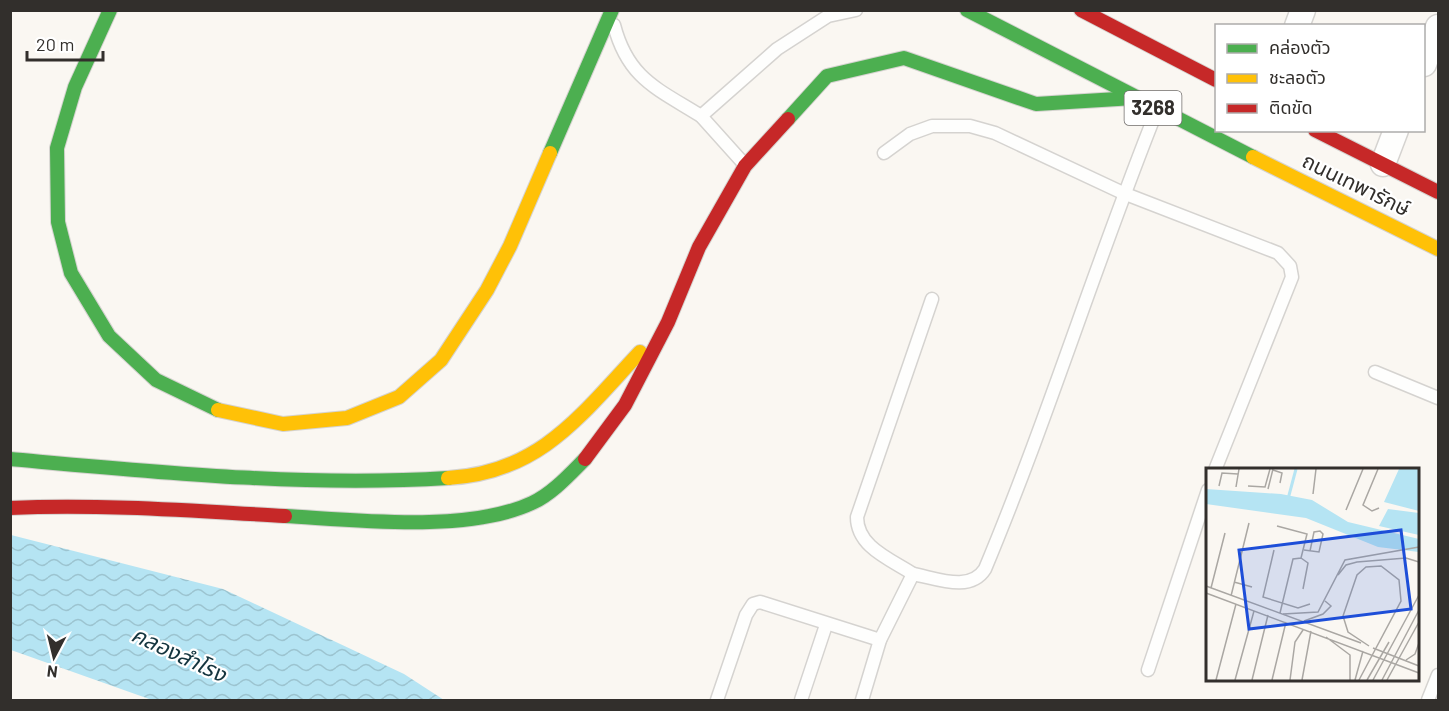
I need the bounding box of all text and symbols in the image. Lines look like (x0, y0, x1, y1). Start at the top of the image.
scale bar (27, 24, 104, 62)
legend (1215, 24, 1425, 132)
text: 20 m (36, 33, 74, 55)
text: คล่องตัว (1269, 36, 1331, 58)
text: ชะลอตัว (1269, 66, 1326, 88)
road number: 3268 (1124, 91, 1182, 125)
text: ติดขัด (1269, 96, 1312, 118)
street label: ถนนเทพารักษ์ (1299, 147, 1415, 220)
inset map (1206, 468, 1419, 681)
water label: คลองสำโรง (128, 620, 232, 687)
north arrow (24, 627, 84, 687)
text: N (46, 662, 59, 682)

